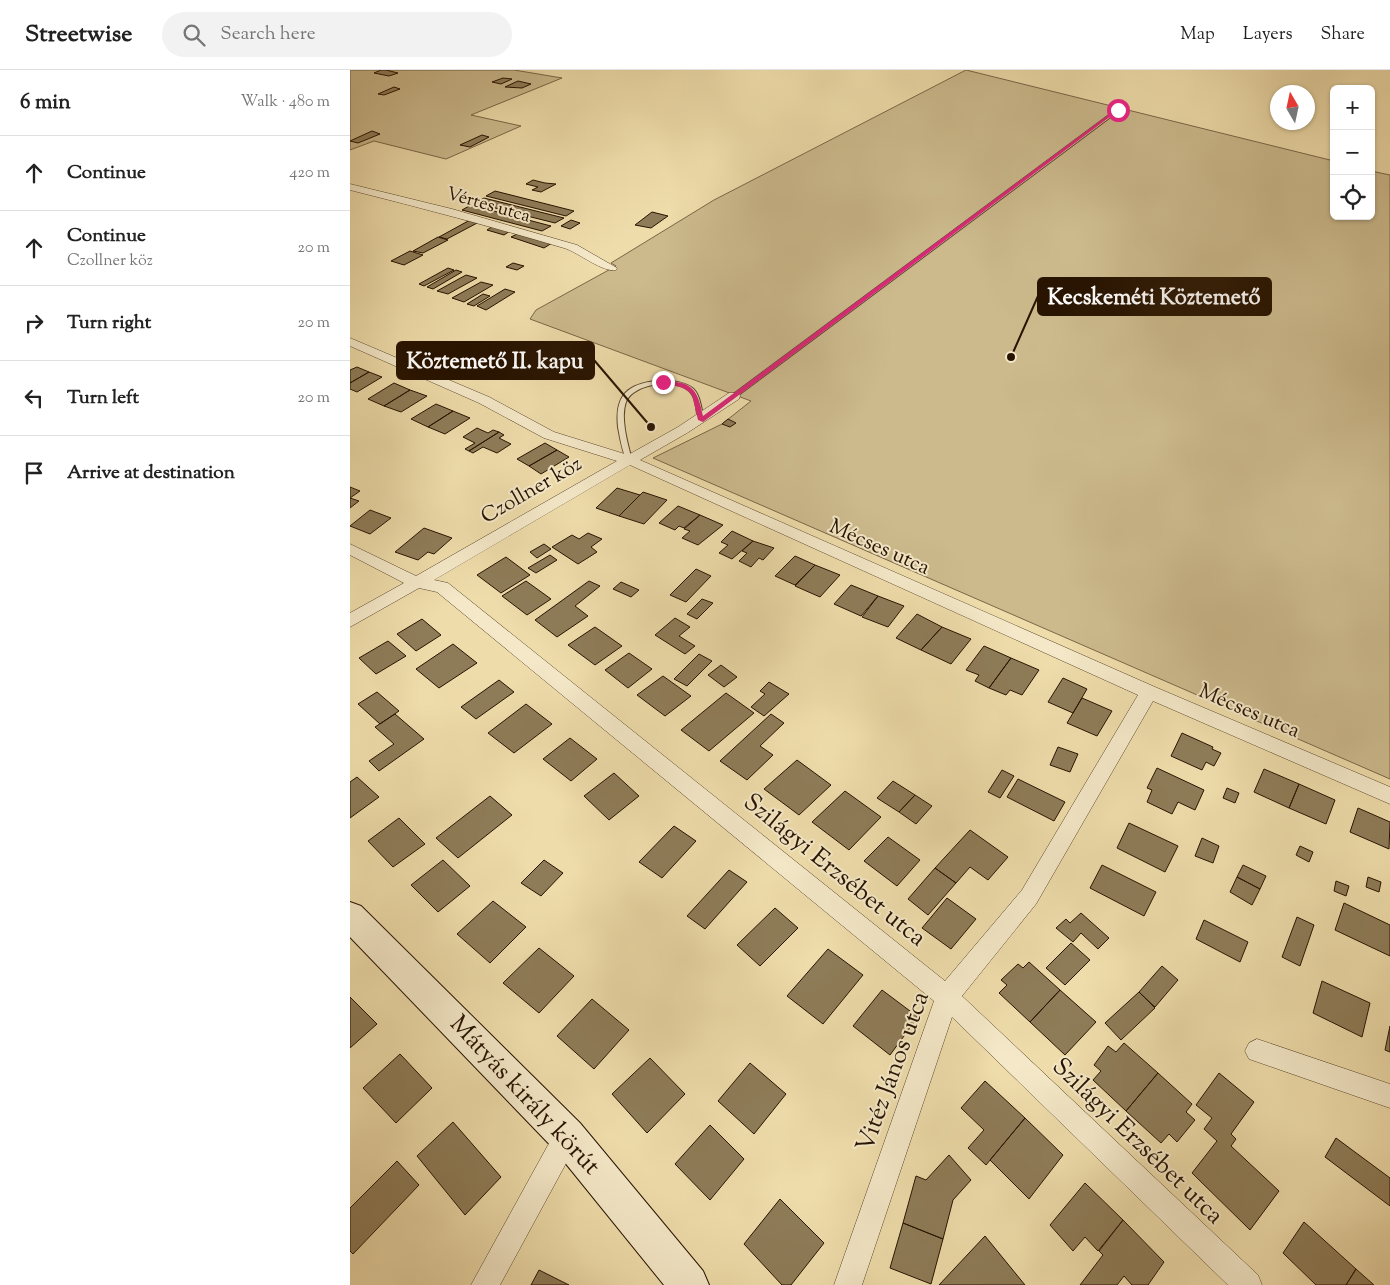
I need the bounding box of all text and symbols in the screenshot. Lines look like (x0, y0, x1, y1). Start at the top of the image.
search box (162, 12, 512, 57)
text: Streetwise (25, 18, 132, 52)
icon: search (180, 21, 208, 49)
text: Search here (220, 21, 316, 48)
text: Map (1180, 22, 1215, 48)
text: Layers (1243, 22, 1293, 48)
text: Share (1321, 22, 1365, 48)
north arrow (1270, 85, 1315, 130)
map controls (1330, 85, 1375, 220)
button: + (1330, 85, 1375, 130)
text: 6 min (20, 88, 71, 118)
text: Walk · 480 m (240, 91, 330, 114)
route start (1107, 99, 1130, 122)
button: − (1330, 130, 1375, 175)
icon: ahead (20, 159, 48, 187)
text: Continue (67, 160, 146, 187)
text: 420 m (289, 162, 330, 185)
button: locate (1330, 175, 1375, 220)
street label: Vértes utca (443, 182, 533, 230)
text: Continue (67, 223, 146, 250)
icon: ahead (20, 234, 48, 262)
text: 20 m (297, 237, 330, 260)
text: Czollner köz (67, 250, 153, 273)
callout: Kecskeméti Köztemető (1038, 278, 1271, 315)
text: Kecskeméti Köztemető (1048, 283, 1260, 315)
icon: right (20, 309, 48, 337)
text: Turn right (67, 310, 151, 337)
text: 20 m (297, 312, 330, 335)
callout: Köztemető II. kapu (397, 342, 594, 379)
text: Köztemető II. kapu (407, 347, 584, 379)
route end (652, 371, 675, 394)
icon: left (20, 384, 48, 412)
text: Turn left (67, 385, 139, 412)
text: 20 m (297, 387, 330, 410)
street label: Czollner köz (476, 450, 588, 532)
icon: arrive (20, 459, 48, 487)
text: Arrive at destination (67, 460, 235, 487)
street label: Mécses utca (824, 512, 934, 584)
street label: Mécses utca (1194, 677, 1305, 747)
street label: Szilágyi Erzsébet utca (735, 786, 934, 957)
street label: Vitéz János utca (848, 986, 940, 1157)
street label: Mátyás király körút (440, 1008, 608, 1184)
street label: Szilágyi Erzsébet utca (1043, 1050, 1231, 1234)

